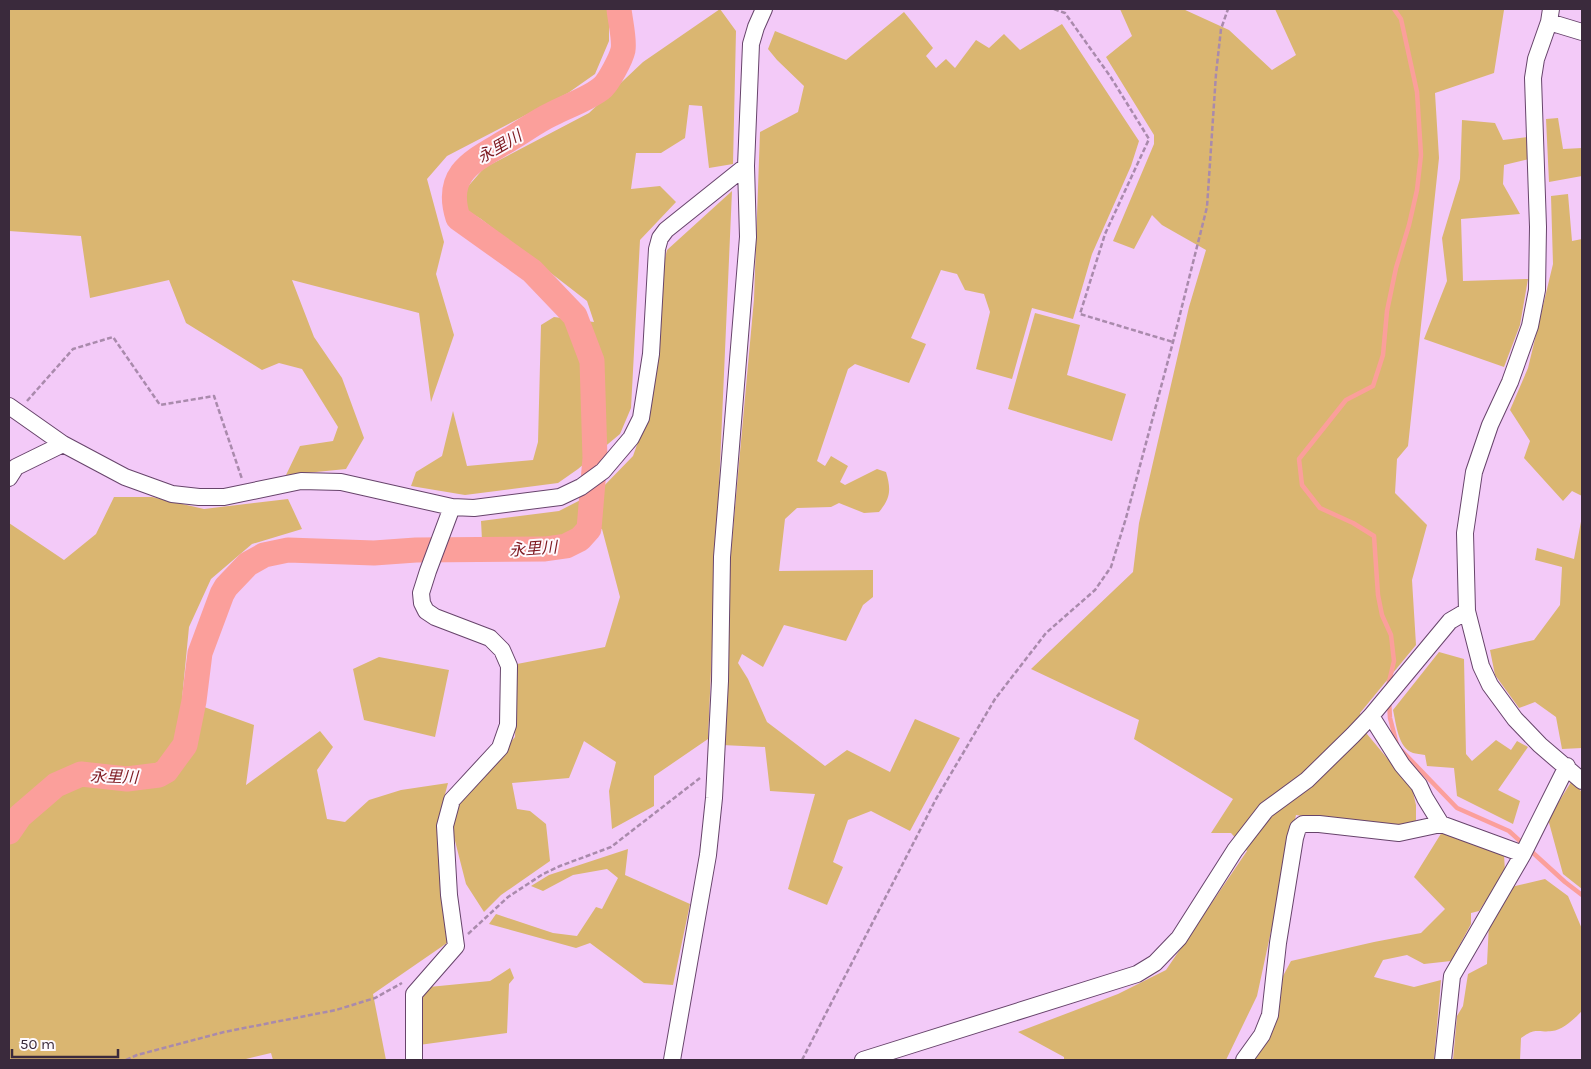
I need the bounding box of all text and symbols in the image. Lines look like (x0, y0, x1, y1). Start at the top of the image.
water label: 永里川 (474, 125, 527, 167)
water label: 永里川 (508, 537, 560, 560)
water label: 永里川 (90, 766, 140, 787)
scale bar (12, 1026, 119, 1058)
text: 50 m (20, 1035, 55, 1053)

